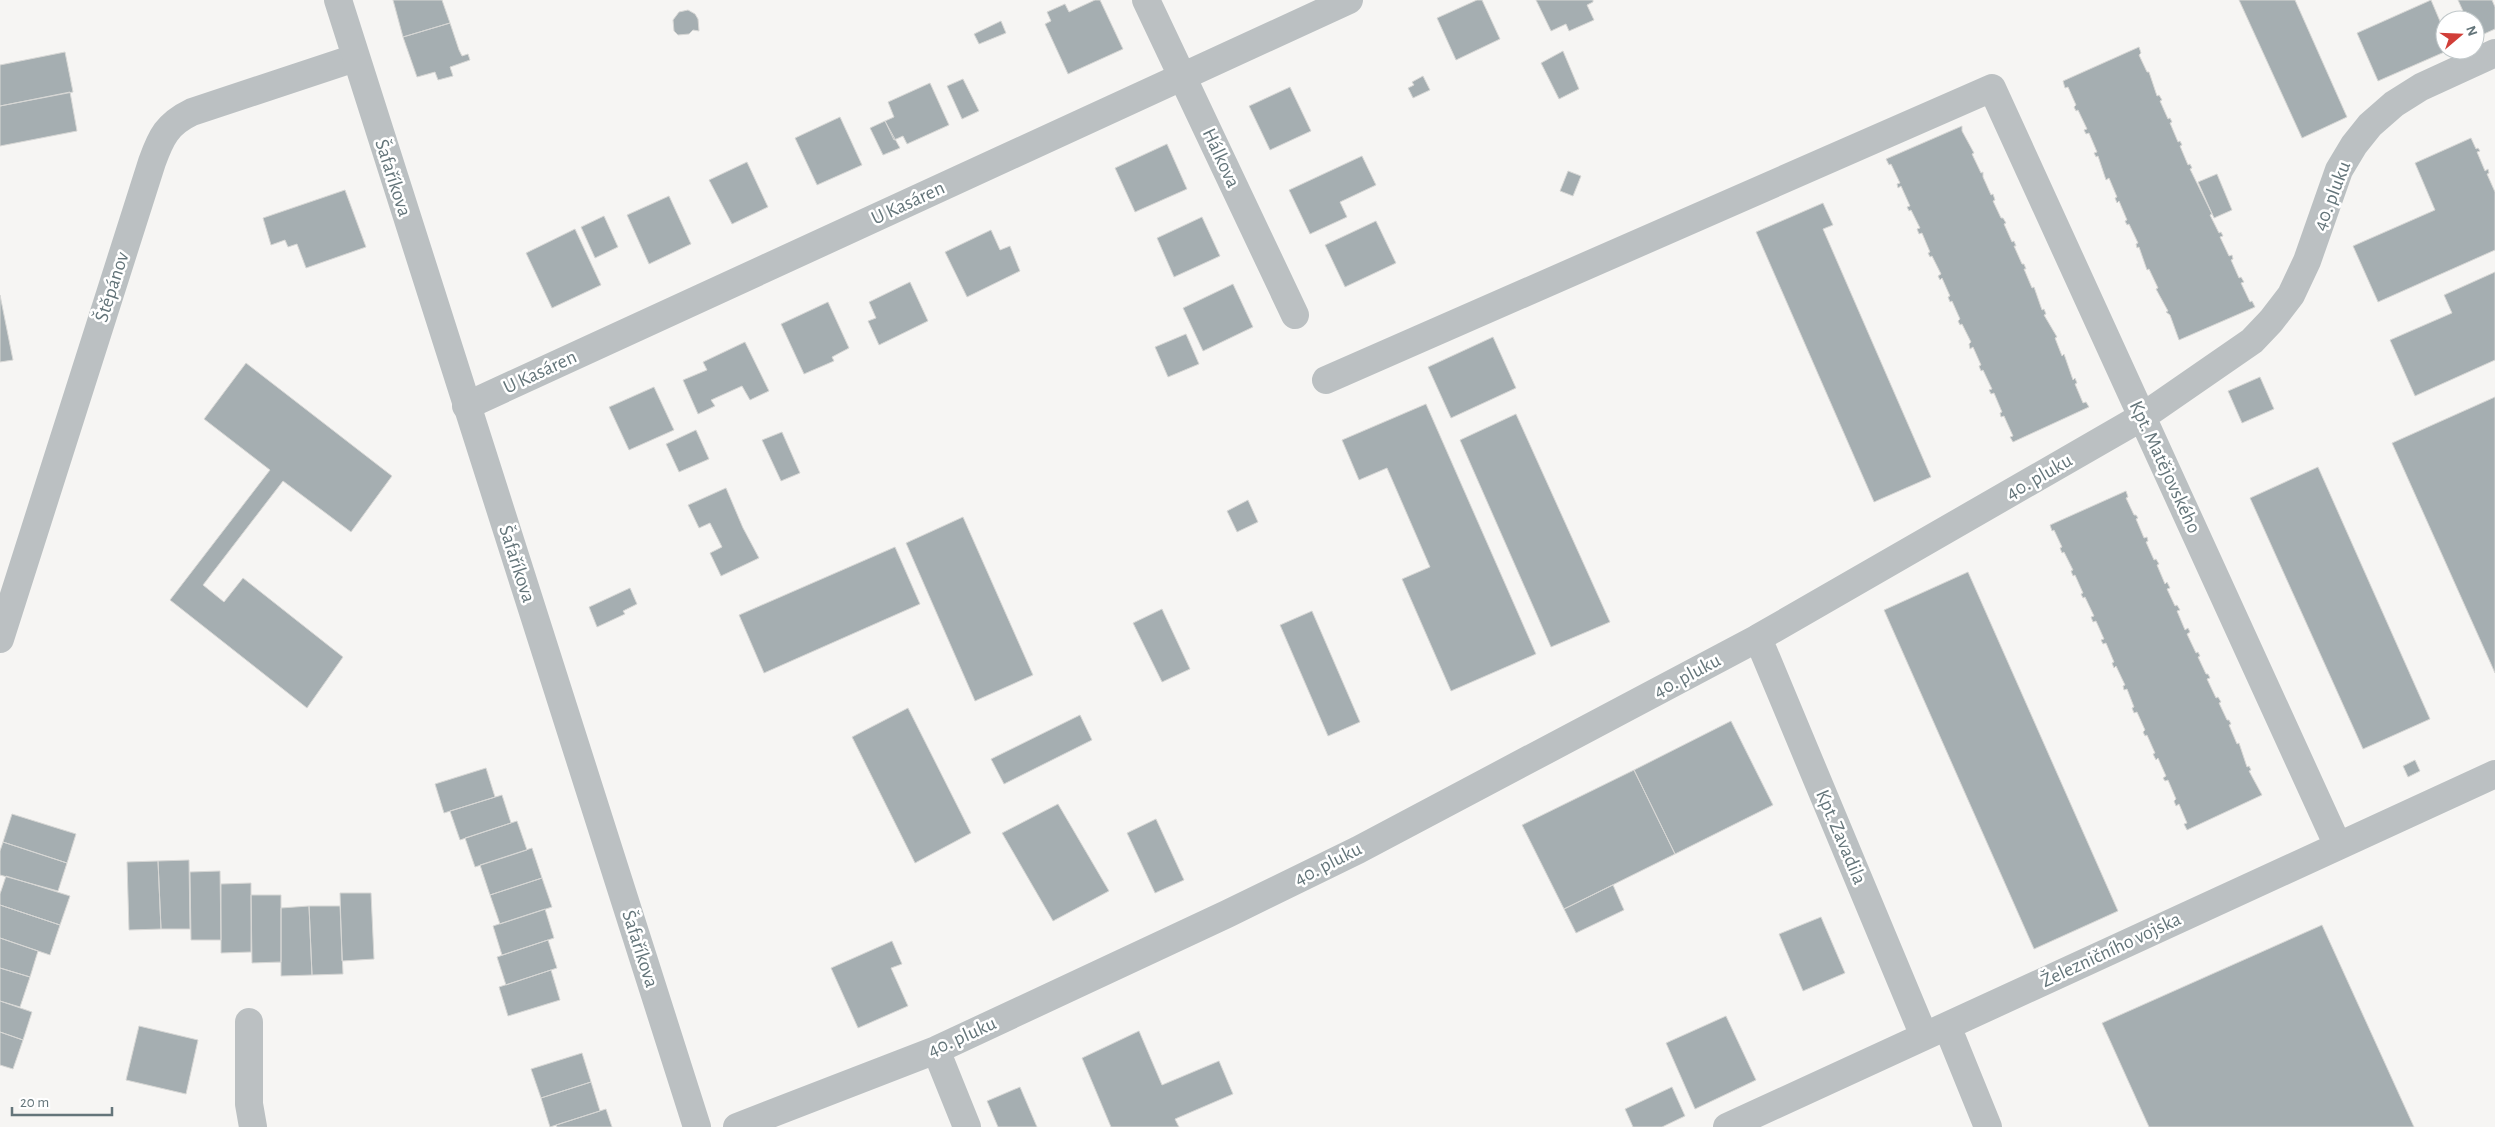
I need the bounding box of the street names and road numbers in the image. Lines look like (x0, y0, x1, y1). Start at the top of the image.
street label: Hálkova (1199, 125, 1243, 191)
street label: Šafaříkova (371, 137, 416, 219)
street label: 40. pluku (2310, 158, 2354, 234)
street label: U Kasáren (868, 177, 948, 229)
street label: Štěpánov (90, 249, 133, 324)
street label: U Kasáren (500, 346, 580, 398)
street label: Kpt. Matějovského (2126, 398, 2204, 536)
street label: 40. pluku (2003, 450, 2075, 504)
street label: Šafaříkova (495, 523, 540, 605)
street label: 40. pluku (1650, 650, 1724, 702)
street label: Kpt. Zavadila (1812, 787, 1870, 887)
street label: 40. pluku (1291, 839, 1365, 889)
street label: Šafaříkova (618, 908, 663, 990)
street label: Železničního vojska (2038, 908, 2184, 991)
street label: 40. pluku (925, 1013, 999, 1061)

